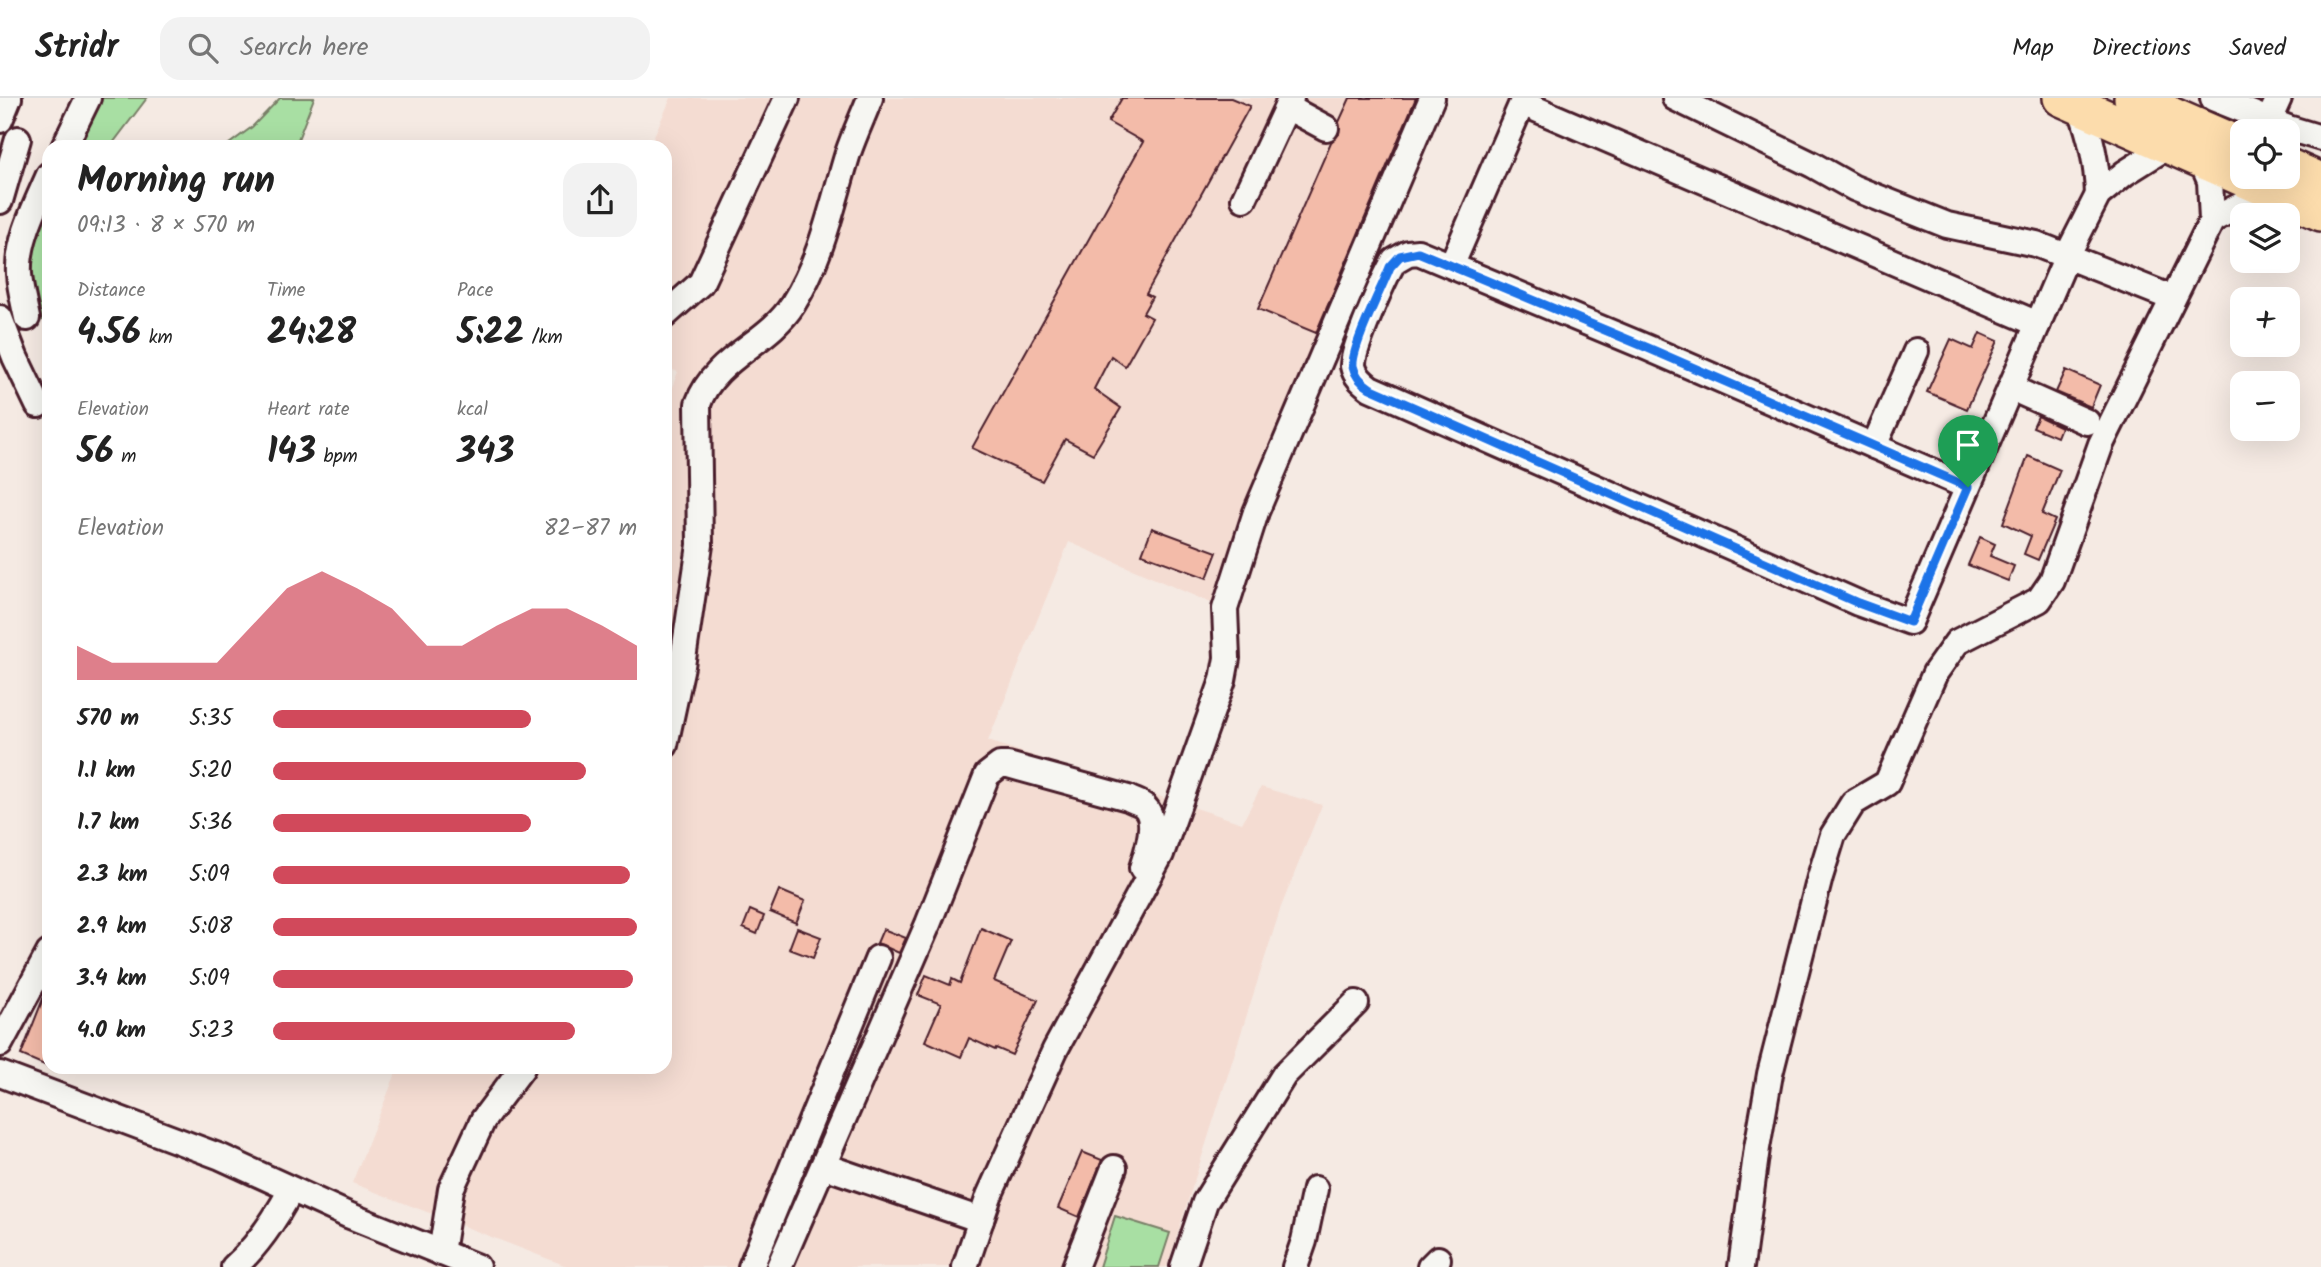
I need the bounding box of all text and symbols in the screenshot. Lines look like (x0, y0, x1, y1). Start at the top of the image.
search box (160, 17, 650, 80)
text: Stridr (35, 22, 118, 75)
text: Search here (240, 27, 369, 69)
icon: search (184, 29, 222, 67)
text: Map (2012, 29, 2054, 68)
text: Directions (2092, 29, 2191, 68)
text: Saved (2229, 29, 2286, 68)
map controls (2230, 119, 2300, 441)
button: locate (2230, 119, 2300, 189)
text: Morning run (77, 152, 275, 212)
button: share (563, 163, 637, 237)
button: layers (2230, 203, 2300, 273)
text: 09:13 · 8 × 570 m (77, 208, 255, 244)
text: Distance (77, 276, 145, 306)
text: Time (267, 276, 305, 306)
text: Pace (457, 276, 493, 306)
button: + (2230, 287, 2300, 357)
text: 4.56 (77, 306, 141, 362)
text: 24:28 (267, 306, 356, 362)
text: 5:22 (457, 306, 524, 362)
text: km (141, 323, 173, 353)
text: /km (524, 323, 563, 353)
button: − (2230, 371, 2300, 441)
text: Elevation (77, 395, 149, 425)
text: Heart rate (267, 395, 350, 425)
text: kcal (457, 395, 488, 425)
pin (1938, 415, 1998, 487)
text: 56 (77, 425, 114, 481)
text: 143 (267, 425, 316, 481)
text: 343 (457, 425, 514, 481)
icon: arrive (1949, 426, 1987, 464)
text: m (114, 442, 136, 472)
text: bpm (316, 442, 358, 472)
text: Elevation (77, 511, 164, 547)
text: 82–87 m (544, 511, 637, 547)
text: 570 m (77, 701, 139, 737)
text: 5:35 (189, 701, 233, 737)
text: 1.1 km (77, 753, 135, 789)
text: 5:20 (189, 753, 232, 789)
text: 1.7 km (77, 805, 139, 841)
text: 5:36 (189, 805, 233, 841)
text: 2.3 km (77, 857, 147, 893)
text: 5:09 (189, 857, 230, 893)
text: 2.9 km (77, 909, 147, 945)
text: 5:08 (189, 909, 232, 945)
text: 3.4 km (77, 961, 147, 997)
text: 5:09 (189, 961, 230, 997)
text: 4.0 km (77, 1013, 146, 1049)
text: 5:23 (189, 1013, 234, 1049)

